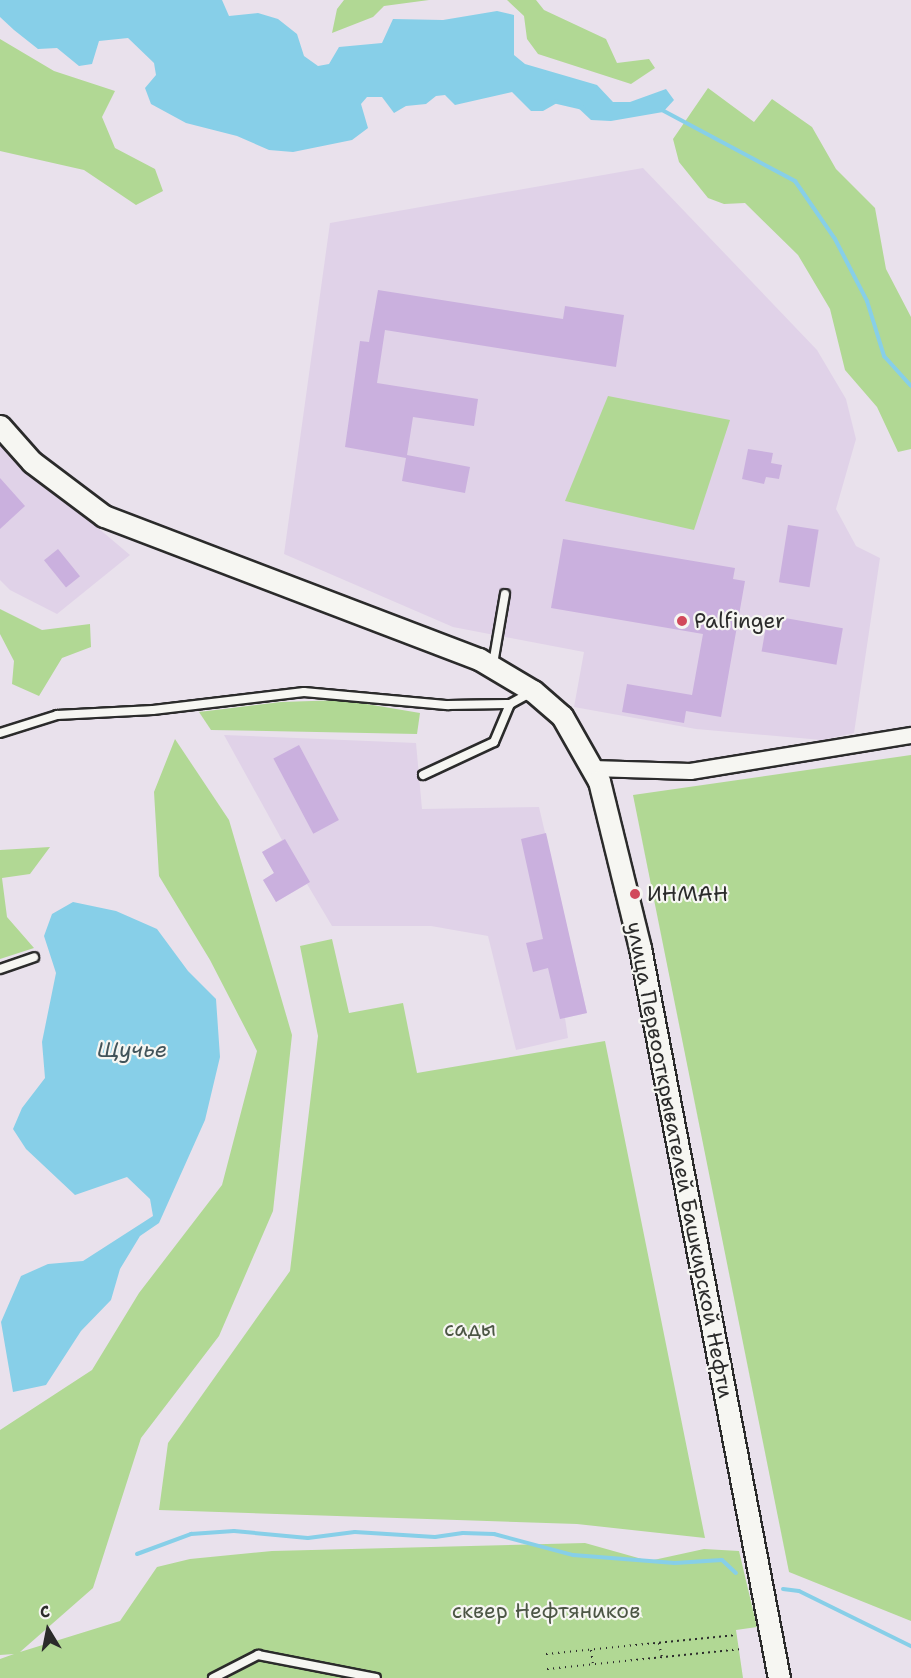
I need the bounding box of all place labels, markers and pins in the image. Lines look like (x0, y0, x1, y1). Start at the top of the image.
place label: Palfinger (694, 608, 785, 634)
marker: Palfinger (675, 614, 689, 628)
place label: ИНМАН (647, 881, 728, 907)
marker: ИНМАН (628, 887, 642, 901)

